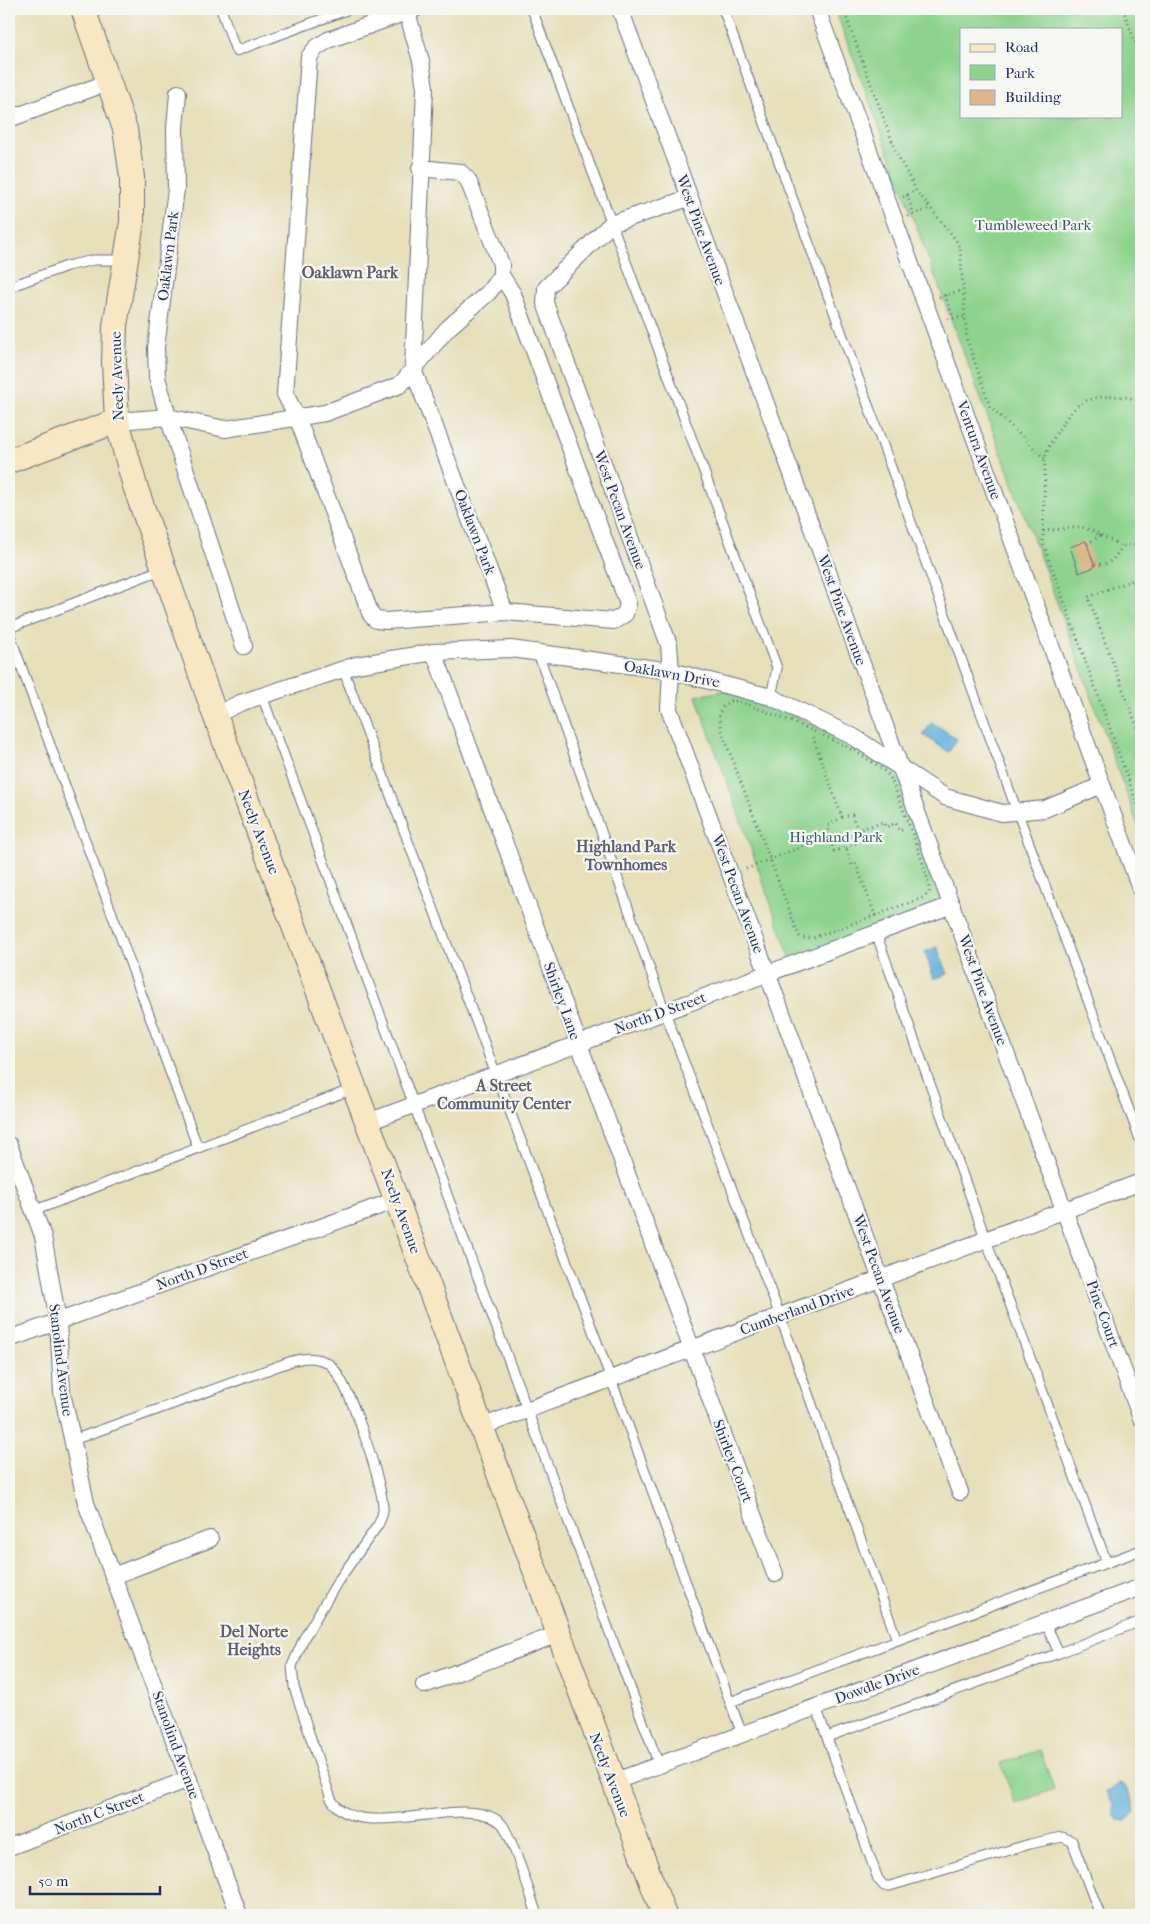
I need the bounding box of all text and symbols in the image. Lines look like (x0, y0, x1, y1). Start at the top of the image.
legend (960, 28, 1122, 118)
text: Road (1005, 38, 1039, 56)
text: Park (1005, 64, 1035, 82)
text: Building (1005, 88, 1062, 106)
street label: West Pine Avenue (672, 171, 730, 288)
street label: Oaklawn Park (154, 210, 182, 302)
park label: Tumbleweed Park (975, 216, 1092, 234)
district label: Oaklawn Park (302, 263, 399, 282)
street label: Neely Avenue (106, 330, 128, 421)
street label: Ventura Avenue (952, 397, 1005, 502)
street label: West Pecan Avenue (590, 447, 650, 572)
street label: Oaklawn Park (450, 487, 500, 578)
street label: West Pine Avenue (813, 551, 871, 668)
street label: Oaklawn Drive (623, 657, 722, 691)
street label: Neely Avenue (235, 787, 284, 877)
park label: Highland Park (789, 828, 883, 846)
street label: West Pecan Avenue (708, 831, 768, 956)
district label: Highland Park Townhomes (576, 837, 677, 874)
street label: West Pine Avenue (954, 931, 1012, 1048)
street label: Shirley Lane (540, 960, 585, 1043)
street label: North D Street (612, 988, 709, 1038)
district label: A Street Community Center (437, 1076, 572, 1114)
street label: Neely Avenue (377, 1166, 425, 1257)
street label: West Pecan Avenue (849, 1211, 909, 1336)
street label: North D Street (154, 1244, 251, 1294)
street label: Pine Court (1082, 1278, 1124, 1351)
street label: Cumberland Drive (737, 1281, 857, 1339)
street label: Stanolind Avenue (45, 1303, 77, 1418)
street label: Shirley Court (709, 1417, 757, 1506)
district label: Del Norte Heights (220, 1622, 288, 1660)
street label: Dowdle Drive (832, 1660, 922, 1708)
street label: Stanolind Avenue (148, 1689, 204, 1802)
street label: Neely Avenue (586, 1730, 635, 1820)
street label: North C Street (51, 1787, 147, 1838)
scale bar (30, 1864, 160, 1896)
text: 50 m (38, 1872, 69, 1890)

